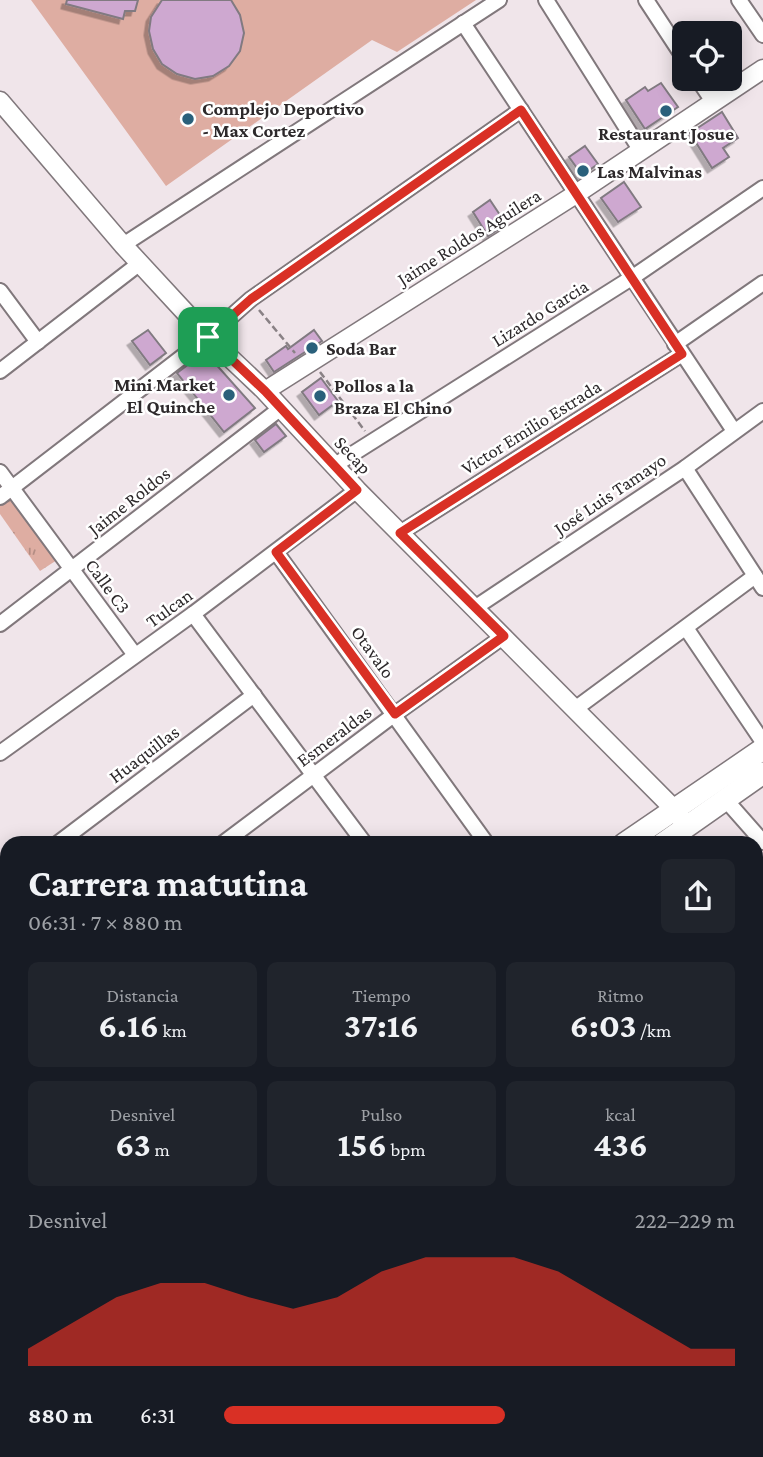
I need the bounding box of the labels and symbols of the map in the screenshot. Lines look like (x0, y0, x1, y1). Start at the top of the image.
place label: Complejo Deportivo - Max Cortez (202, 98, 364, 141)
marker: Restaurant Josue (658, 103, 674, 119)
marker: Complejo Deportivo - Max Cortez (180, 111, 196, 127)
place label: Restaurant Josue (598, 123, 734, 144)
place label: Las Malvinas (597, 161, 702, 182)
marker: Las Malvinas (575, 163, 591, 179)
street label: Jaime Roldos Aguilera (392, 184, 545, 291)
street label: Lizardo Garcia (488, 275, 592, 351)
pin (178, 307, 238, 367)
place label: Soda Bar (326, 338, 397, 359)
marker: Soda Bar (304, 340, 320, 356)
place label: Mini Market El Quinche (114, 374, 215, 417)
place label: Pollos a la Braza El Chino (334, 375, 452, 418)
street label: Victor Emilio Estrada (457, 375, 605, 479)
marker: Mini Market El Quinche (221, 387, 237, 403)
marker: Pollos a la Braza El Chino (312, 388, 328, 404)
street label: Secap (330, 432, 376, 478)
street label: José Luis Tamayo (548, 449, 670, 540)
street label: Jaime Roldos (82, 463, 174, 541)
street label: Calle C3 (81, 555, 135, 617)
street label: Tulcan (142, 584, 196, 632)
street label: Otavalo (347, 622, 399, 682)
street label: Esmeraldas (293, 701, 375, 771)
street label: Huaquillas (105, 721, 183, 787)

